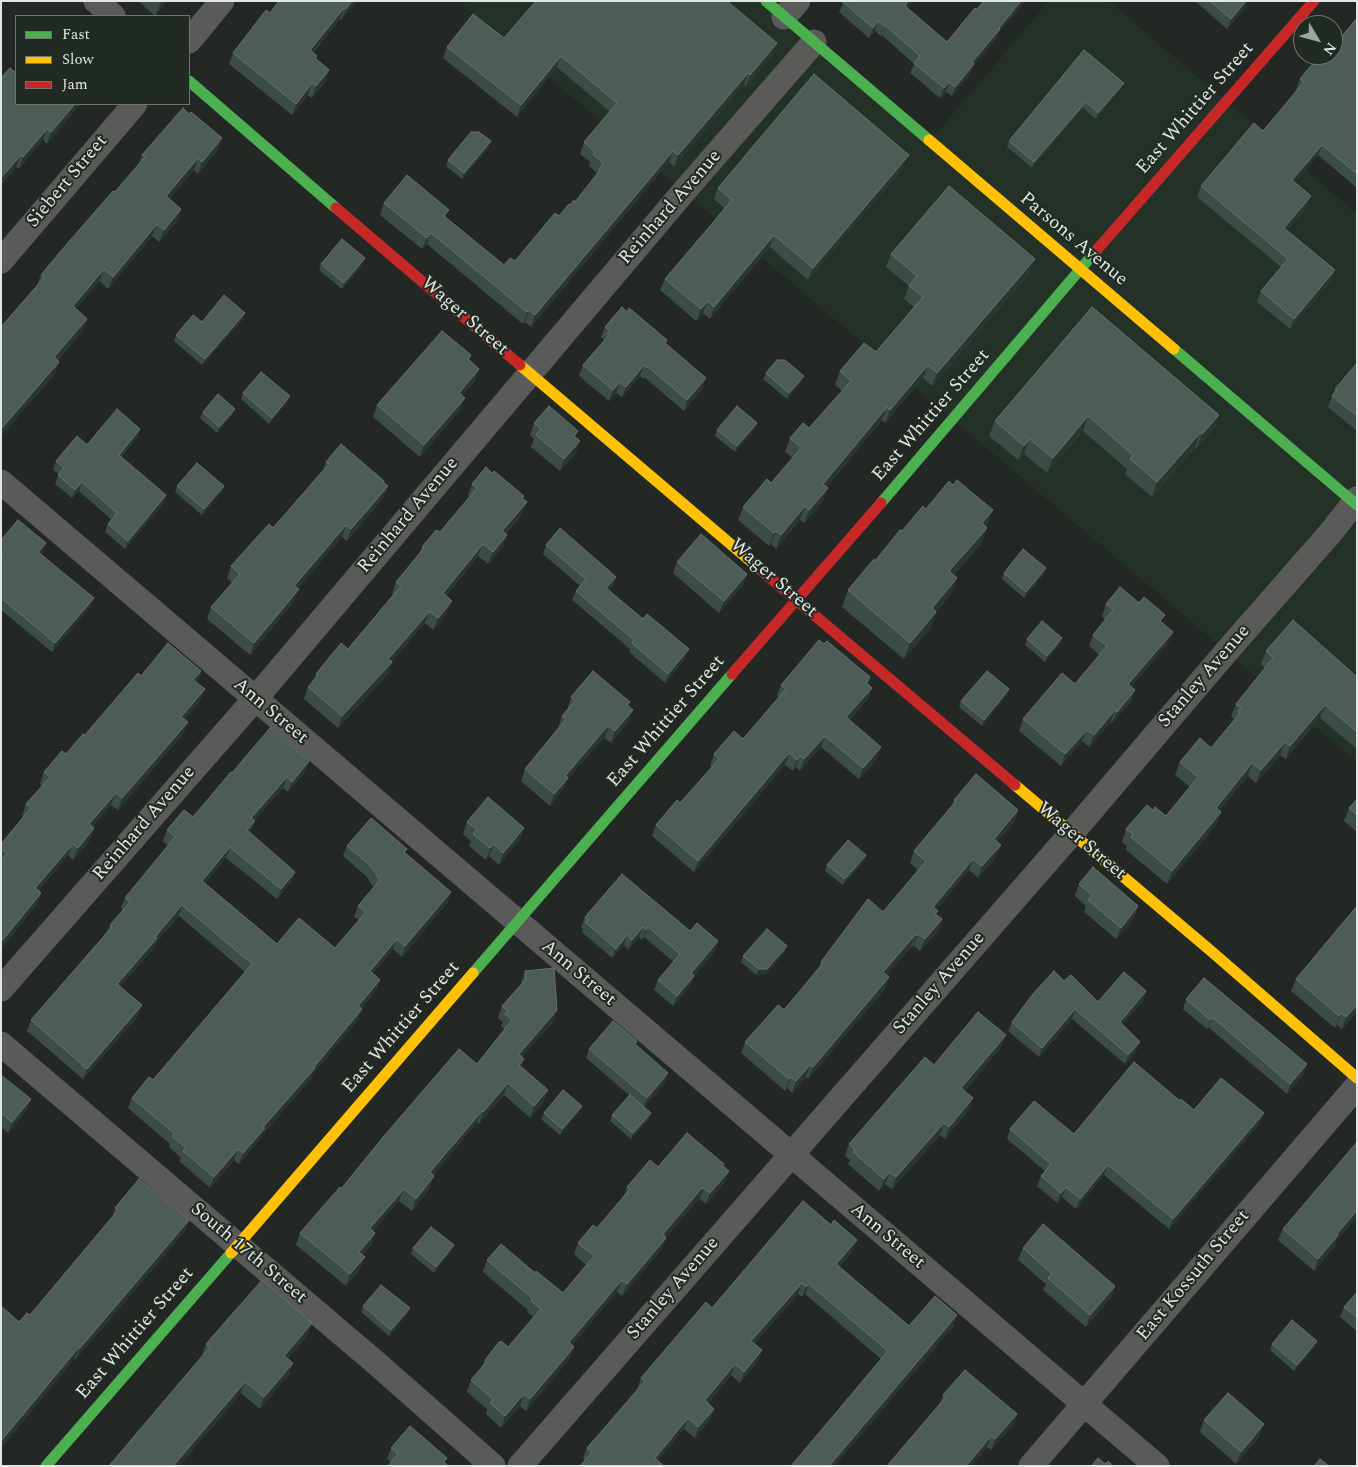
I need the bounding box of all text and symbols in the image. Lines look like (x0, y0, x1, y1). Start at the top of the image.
legend (15, 15, 190, 105)
north arrow (1293, 15, 1343, 65)
text: Fast (62, 23, 90, 46)
street label: East Whittier Street (1132, 38, 1260, 180)
text: N (1318, 38, 1341, 60)
text: Slow (62, 48, 94, 71)
text: Jam (62, 73, 88, 96)
street label: Siebert Street (23, 131, 113, 233)
street label: Reinhard Avenue (615, 146, 727, 270)
street label: Parsons Avenue (1014, 188, 1132, 292)
street label: Wager Street (415, 273, 513, 361)
street label: East Whittier Street (868, 345, 996, 487)
street label: Reinhard Avenue (354, 453, 464, 579)
street label: Wager Street (724, 535, 822, 623)
street label: Stanley Avenue (1154, 621, 1256, 733)
street label: East Whittier Street (603, 651, 731, 793)
street label: Ann Street (228, 674, 312, 750)
street label: Reinhard Avenue (89, 762, 201, 886)
street label: Wager Street (1032, 798, 1130, 886)
street label: Stanley Avenue (889, 928, 991, 1040)
street label: Ann Street (536, 936, 620, 1012)
street label: East Whittier Street (338, 957, 466, 1099)
street label: South 17th Street (185, 1199, 311, 1309)
street label: Ann Street (845, 1199, 929, 1275)
street label: East Kossuth Street (1133, 1206, 1255, 1346)
street label: Stanley Avenue (623, 1233, 725, 1345)
street label: East Whittier Street (72, 1263, 200, 1405)

